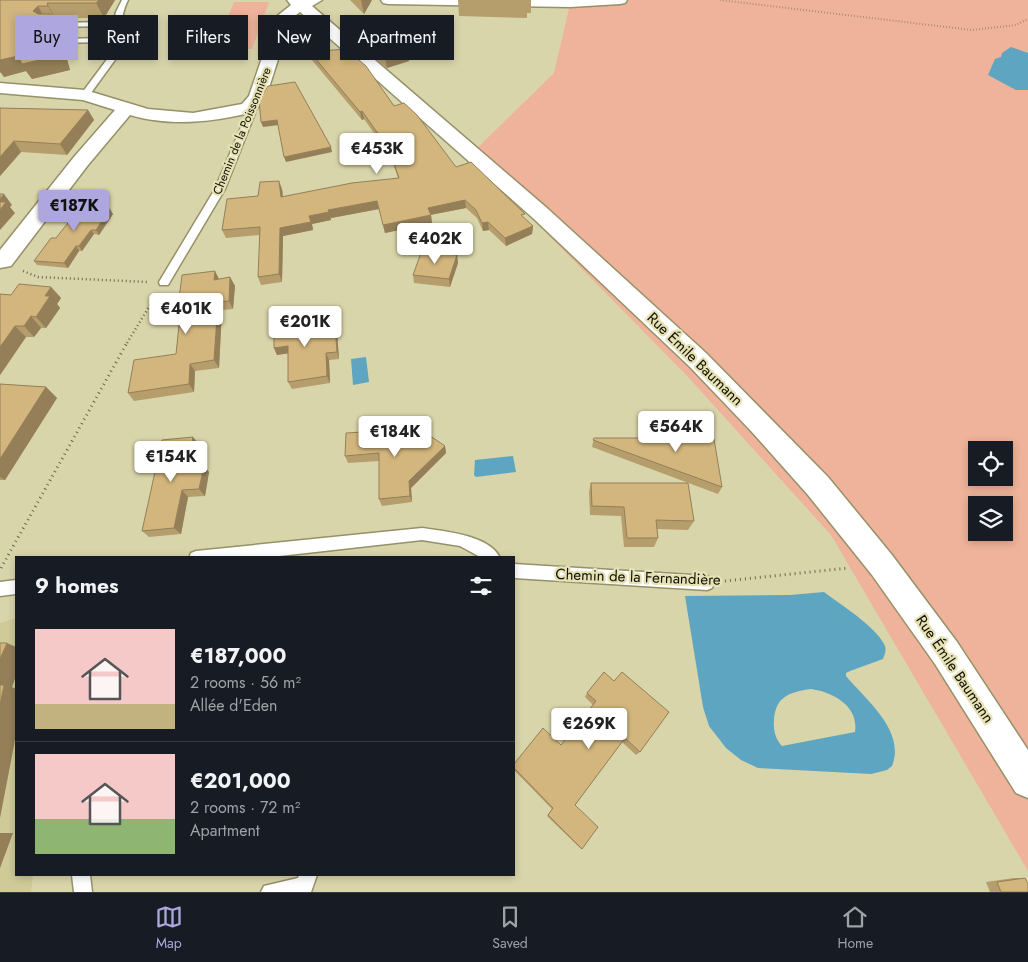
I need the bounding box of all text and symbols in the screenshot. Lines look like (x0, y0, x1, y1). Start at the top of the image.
chip: Buy (15, 15, 78, 60)
chip: Rent (88, 15, 158, 60)
chip: Filters (168, 15, 248, 60)
chip: New (258, 15, 330, 60)
chip: Apartment (340, 15, 454, 60)
street label: Chemin de la Poissonnière (208, 65, 276, 197)
pin: €453K (342, 132, 412, 175)
text: €453K (350, 137, 404, 160)
pin: €187K (39, 190, 109, 232)
text: €187K (49, 194, 99, 217)
pin: €402K (400, 222, 470, 265)
text: €402K (408, 227, 462, 250)
pin: €401K (151, 292, 221, 335)
text: €401K (160, 297, 212, 320)
pin: €201K (270, 306, 340, 348)
street label: Rue Émile Baumann (642, 307, 748, 411)
text: €201K (280, 310, 330, 333)
pin: €564K (641, 410, 711, 453)
text: €564K (649, 415, 703, 438)
pin: €184K (360, 416, 430, 458)
text: €184K (369, 420, 421, 443)
pin: €154K (136, 440, 206, 483)
map controls (968, 441, 1013, 541)
button: locate (968, 441, 1013, 486)
text: €154K (145, 445, 197, 468)
button: layers (968, 496, 1013, 541)
street label: Chemin de la Fernandière (555, 563, 721, 591)
text: 9 homes (35, 571, 119, 601)
icon: filters (467, 572, 495, 600)
street label: Rue Émile Baumann (911, 611, 999, 727)
text: €187,000 (190, 641, 286, 671)
icon: home (75, 649, 135, 709)
text: 2 rooms · 56 m² (190, 671, 301, 694)
text: Allée d'Eden (190, 694, 277, 717)
pin: €269K (554, 708, 624, 750)
text: €269K (562, 712, 616, 735)
text: €201,000 (190, 766, 291, 796)
icon: home (75, 774, 135, 834)
text: 2 rooms · 72 m² (190, 796, 300, 819)
text: Apartment (190, 819, 260, 842)
tab: Map (155, 903, 183, 953)
tab: Saved (492, 903, 528, 953)
tab: Home (837, 903, 873, 953)

